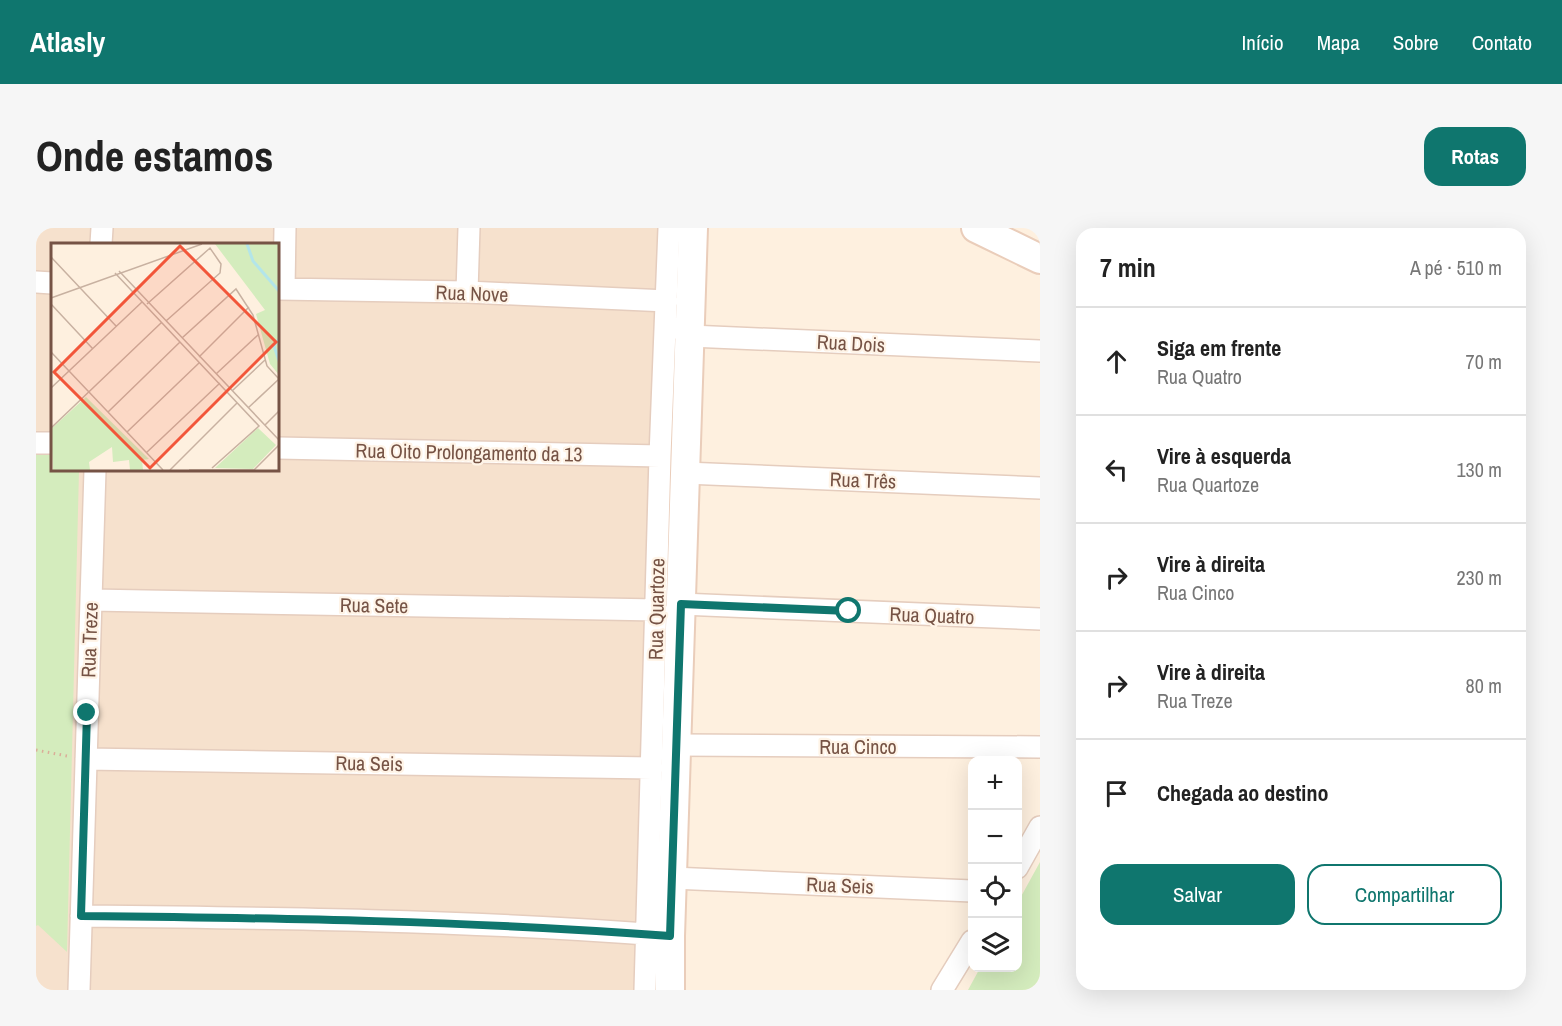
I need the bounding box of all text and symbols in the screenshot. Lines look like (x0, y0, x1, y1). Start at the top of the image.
text: Atlasly (30, 23, 105, 61)
text: Início (1242, 28, 1284, 57)
text: Mapa (1317, 28, 1360, 57)
text: Sobre (1393, 28, 1439, 57)
text: Contato (1472, 28, 1532, 57)
button: Rotas (1424, 127, 1526, 186)
text: Onde estamos (36, 128, 273, 184)
inset map (51, 243, 279, 471)
text: 7 min (1100, 250, 1156, 285)
text: A pé · 510 m (1410, 254, 1502, 281)
street label: Rua Nove (435, 278, 509, 308)
street label: Rua Dois (816, 328, 886, 358)
text: Siga em frente (1157, 333, 1281, 363)
icon: ahead (1100, 345, 1133, 378)
text: 70 m (1466, 348, 1502, 375)
text: Rua Quatro (1157, 363, 1242, 390)
street label: Rua Oito Prolongamento da 13 (355, 437, 583, 467)
text: Vire à esquerda (1157, 441, 1291, 471)
icon: left (1100, 453, 1133, 486)
text: 130 m (1456, 456, 1502, 483)
street label: Rua Três (829, 465, 897, 495)
text: Rua Quartoze (1157, 471, 1259, 498)
text: Vire à direita (1157, 549, 1265, 579)
street label: Rua Quartoze (642, 558, 670, 660)
icon: right (1100, 561, 1133, 594)
text: 230 m (1456, 564, 1502, 591)
text: Rua Cinco (1157, 579, 1234, 606)
street label: Rua Sete (340, 591, 408, 619)
route start (835, 597, 861, 623)
street label: Rua Quatro (889, 600, 975, 630)
street label: Rua Treze (74, 602, 104, 678)
text: Vire à direita (1157, 657, 1265, 687)
icon: right (1100, 669, 1133, 702)
text: 80 m (1466, 672, 1502, 699)
text: Rua Treze (1157, 687, 1233, 714)
route end (73, 699, 99, 725)
street label: Rua Cinco (819, 733, 897, 760)
street label: Rua Seis (335, 749, 403, 777)
map controls (968, 756, 1022, 972)
button: + (968, 756, 1022, 810)
icon: arrive (1100, 777, 1133, 810)
text: Chegada ao destino (1157, 778, 1328, 808)
button: − (968, 810, 1022, 864)
button: locate (968, 864, 1022, 918)
button: Salvar (1100, 864, 1295, 925)
button: Compartilhar (1307, 864, 1502, 925)
street label: Rua Seis (806, 870, 874, 900)
button: layers (968, 918, 1022, 972)

